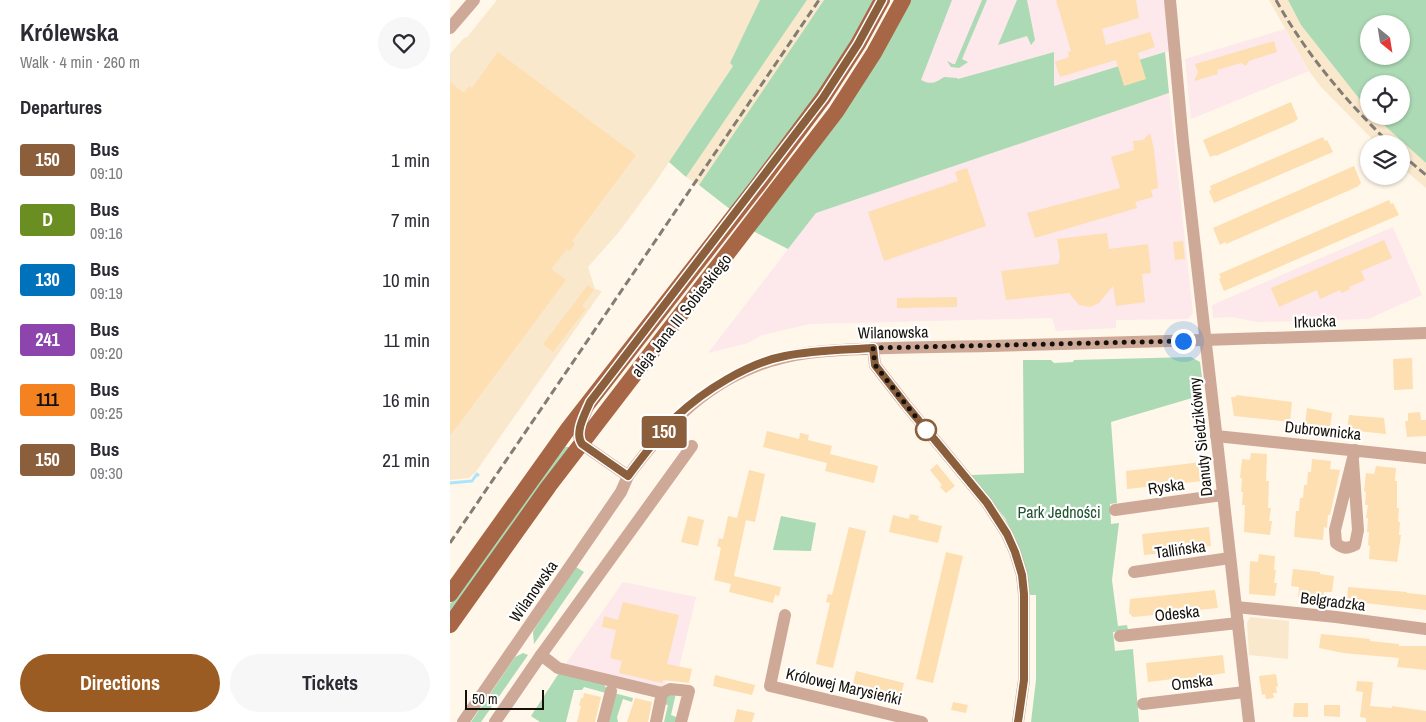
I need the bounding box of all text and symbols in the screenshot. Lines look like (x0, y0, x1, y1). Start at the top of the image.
north arrow (1360, 15, 1410, 65)
map controls (1360, 15, 1410, 185)
text: Królewska (20, 16, 118, 48)
button: heart (378, 17, 430, 69)
text: Walk · 4 min · 260 m (20, 51, 140, 73)
button: locate (1360, 75, 1410, 125)
text: Departures (20, 94, 102, 120)
button: layers (1360, 135, 1410, 185)
text: Bus (90, 136, 119, 162)
text: 150 (35, 147, 60, 172)
text: 1 min (391, 147, 430, 173)
text: 09:10 (90, 162, 123, 184)
text: Bus (90, 196, 119, 222)
text: D (42, 207, 53, 232)
text: 7 min (391, 207, 430, 233)
text: 09:16 (90, 222, 123, 244)
street label: aleja Jana III Sobieskiego (626, 249, 736, 381)
text: Bus (90, 256, 119, 282)
text: 130 (35, 267, 60, 292)
text: 10 min (382, 267, 430, 293)
text: 09:19 (90, 282, 123, 304)
street label: Irkucka (1293, 309, 1337, 333)
text: Bus (90, 316, 119, 342)
street label: Wilanowska (857, 320, 929, 344)
text: 241 (35, 327, 60, 352)
text: 11 min (384, 327, 430, 353)
your location (1171, 329, 1196, 354)
text: 09:20 (90, 342, 123, 364)
text: Bus (90, 376, 119, 402)
street label: Danuty Siedzikówny (1183, 376, 1217, 498)
text: 111 (36, 387, 59, 412)
text: 16 min (382, 387, 430, 413)
text: 09:25 (90, 402, 123, 424)
street label: Dubrownicka (1284, 415, 1363, 445)
line badge: 150 (635, 416, 693, 448)
text: 150 (652, 419, 676, 444)
unlabelled marker (915, 419, 937, 441)
text: Bus (90, 436, 119, 462)
text: 150 (35, 447, 60, 472)
text: 21 min (382, 447, 430, 473)
text: 09:30 (90, 462, 123, 484)
street label: Ryska (1146, 472, 1186, 499)
park label: Park Jedności (1017, 501, 1101, 523)
street label: Tallińska (1153, 534, 1208, 563)
street label: Wilanowska (504, 555, 563, 626)
street label: Belgradzka (1299, 586, 1368, 616)
street label: Odeska (1153, 600, 1201, 626)
button: Directions (20, 654, 220, 712)
button: Tickets (230, 654, 430, 712)
street label: Królowej Marysieńki (784, 662, 904, 710)
street label: Omska (1170, 668, 1215, 695)
scale bar (465, 687, 544, 710)
text: 50 m (472, 690, 498, 708)

